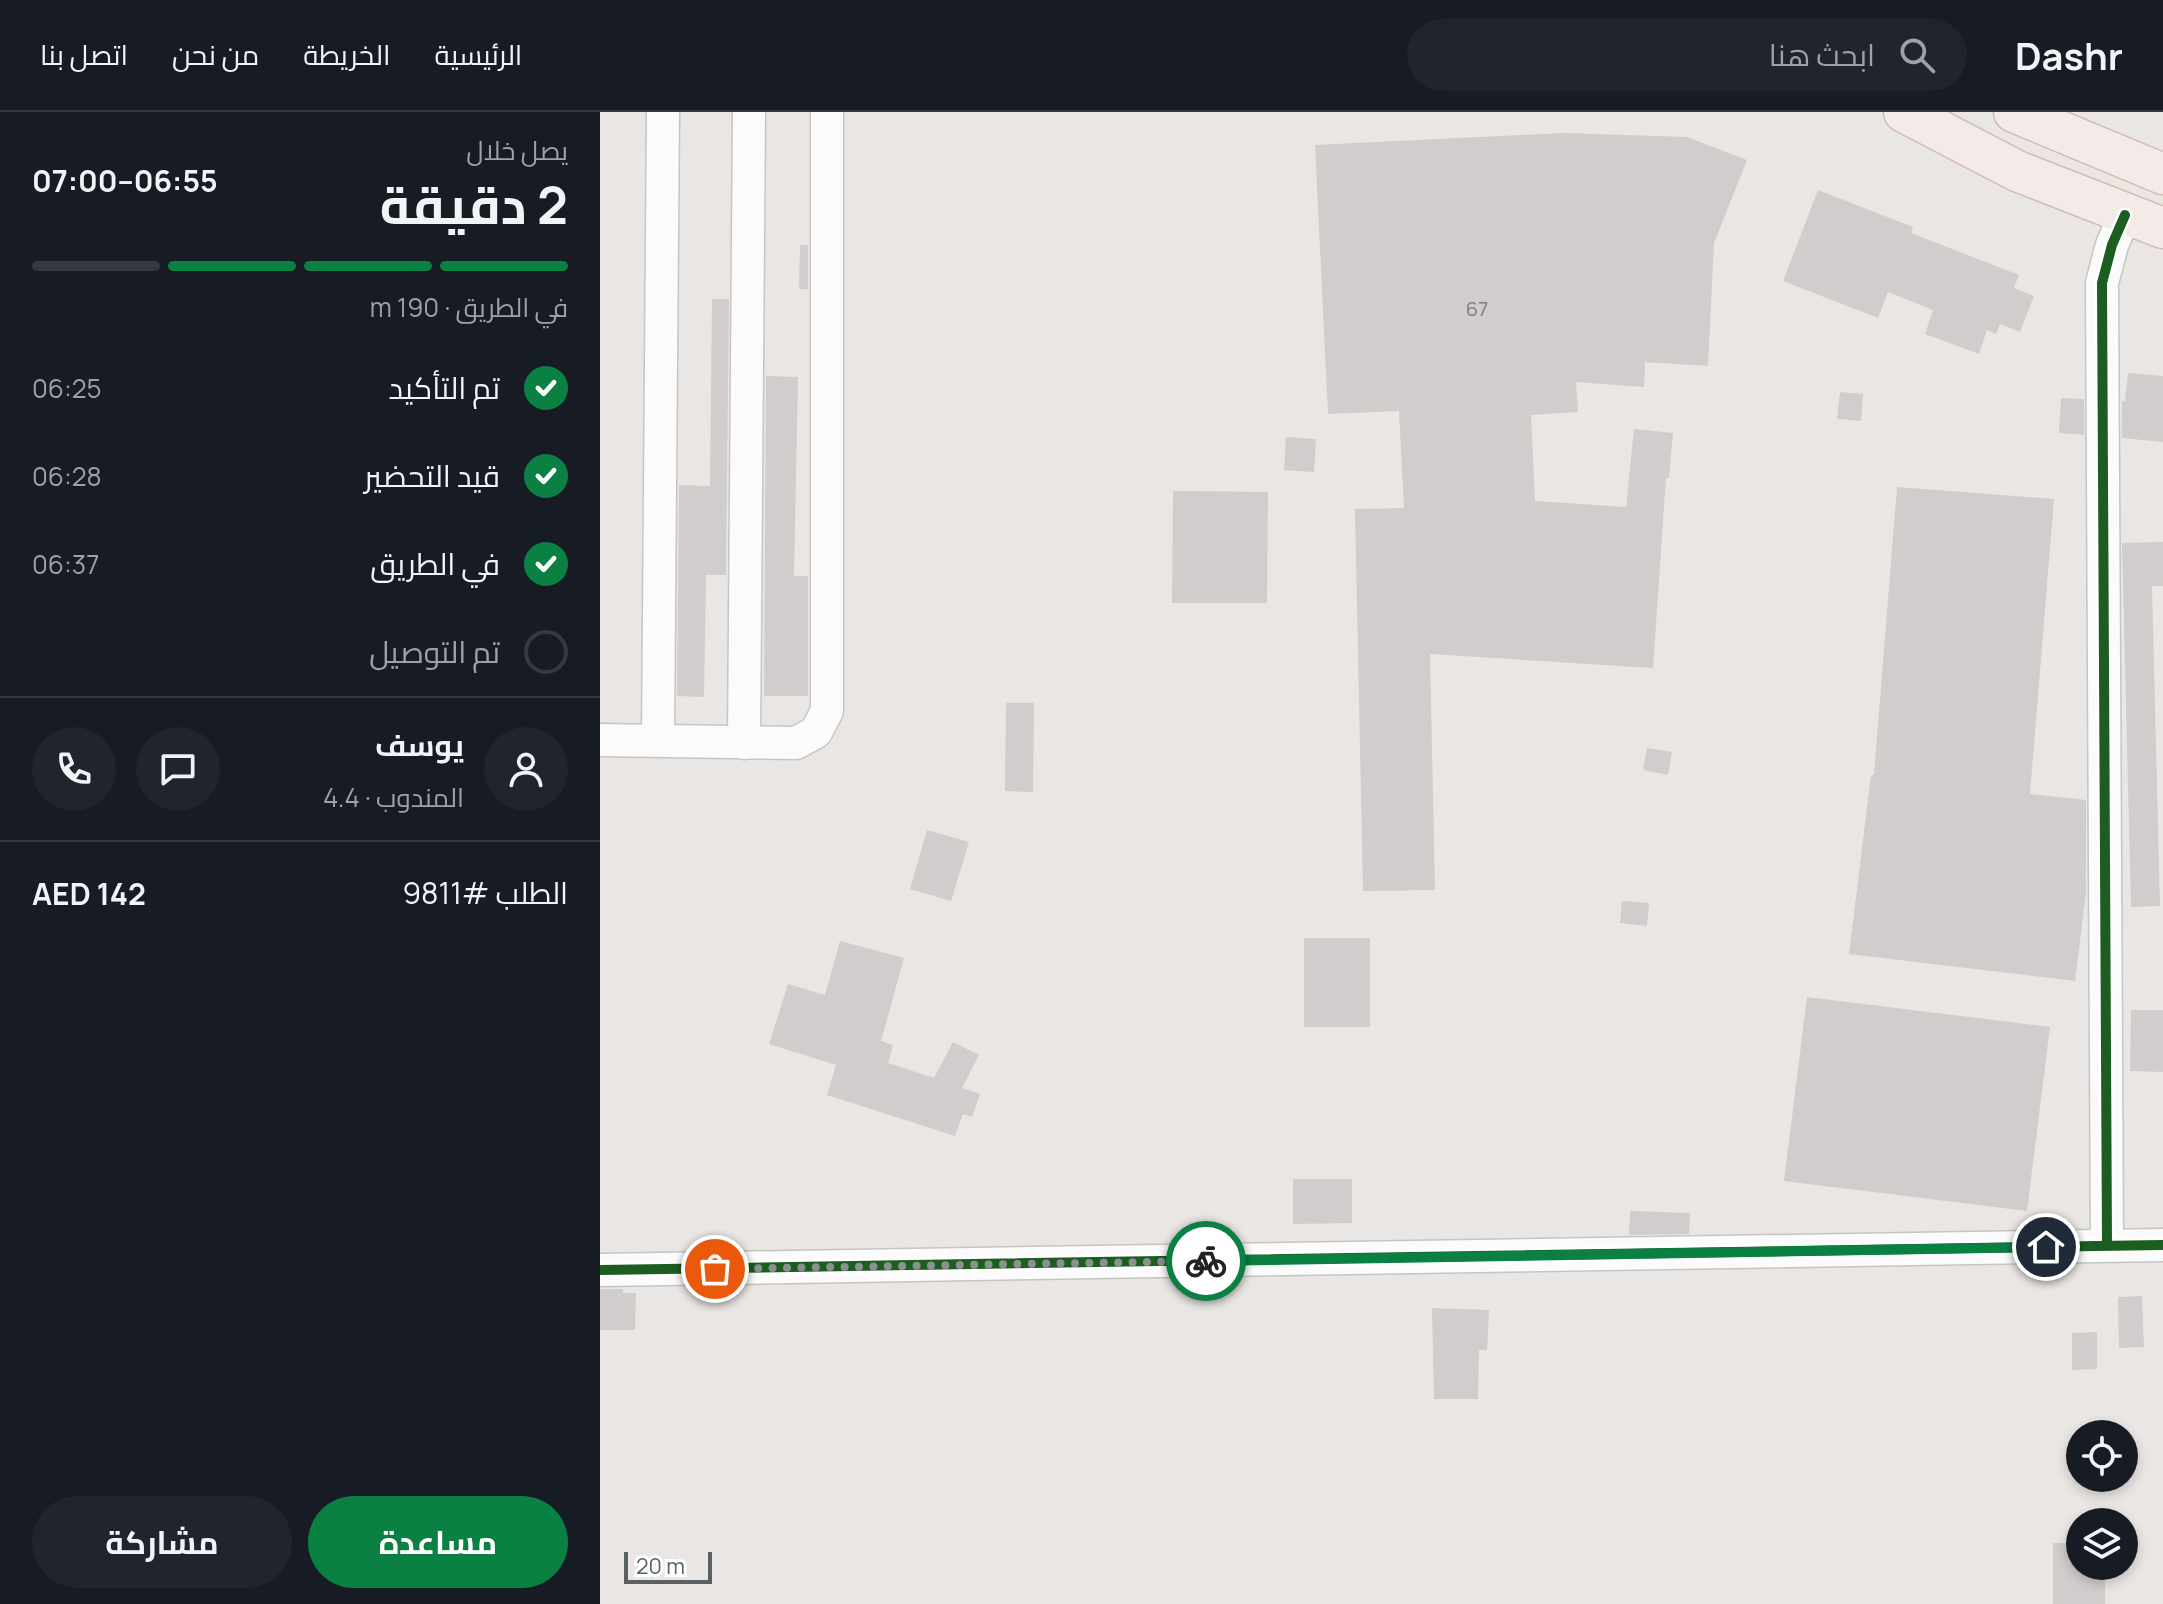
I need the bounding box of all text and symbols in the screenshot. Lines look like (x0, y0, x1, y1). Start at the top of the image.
search box (1407, 19, 1967, 91)
text: Dashr (2015, 29, 2123, 81)
icon: search (1895, 33, 1939, 77)
text: ابحث هنا (1769, 34, 1875, 75)
text: اتصل بنا (40, 35, 128, 73)
text: من نحن (172, 35, 259, 73)
text: الخريطة (303, 35, 391, 73)
text: الرئيسية (435, 35, 522, 73)
text: يصل خلال (466, 132, 568, 168)
text: 06:55–07:00 (32, 160, 218, 201)
text: 2 دقيقة (380, 169, 568, 240)
text: في الطريق · 190 m (370, 289, 568, 325)
house number: 67 (1466, 295, 1488, 322)
icon: check (524, 366, 568, 410)
text: تم التأكيد (389, 367, 500, 408)
text: 06:25 (32, 370, 102, 406)
icon: check (524, 454, 568, 498)
text: قيد التحضير (364, 455, 500, 496)
text: 06:28 (32, 458, 102, 494)
icon: check (524, 542, 568, 586)
text: في الطريق (370, 543, 500, 584)
text: 06:37 (32, 546, 99, 582)
text: تم التوصيل (369, 631, 500, 672)
text: يوسف (375, 724, 464, 765)
button: phone (32, 727, 116, 811)
button: chat (136, 727, 220, 811)
button: person (484, 727, 568, 811)
text: المندوب · 4.4 (323, 779, 464, 815)
text: الطلب #9811 (402, 872, 568, 913)
text: AED 142 (32, 873, 146, 914)
pin (2012, 1213, 2080, 1281)
courier (1166, 1221, 1246, 1301)
icon: home (2024, 1225, 2068, 1269)
pin (681, 1235, 749, 1303)
icon: bike (1184, 1239, 1228, 1283)
icon: bag (693, 1247, 737, 1291)
map controls (2066, 1420, 2138, 1580)
button: locate (2066, 1420, 2138, 1492)
button: مشاركة (32, 1496, 292, 1588)
button: مساعدة (308, 1496, 568, 1588)
button: layers (2066, 1508, 2138, 1580)
scale bar (624, 1548, 712, 1584)
text: 20 m (636, 1551, 685, 1581)

